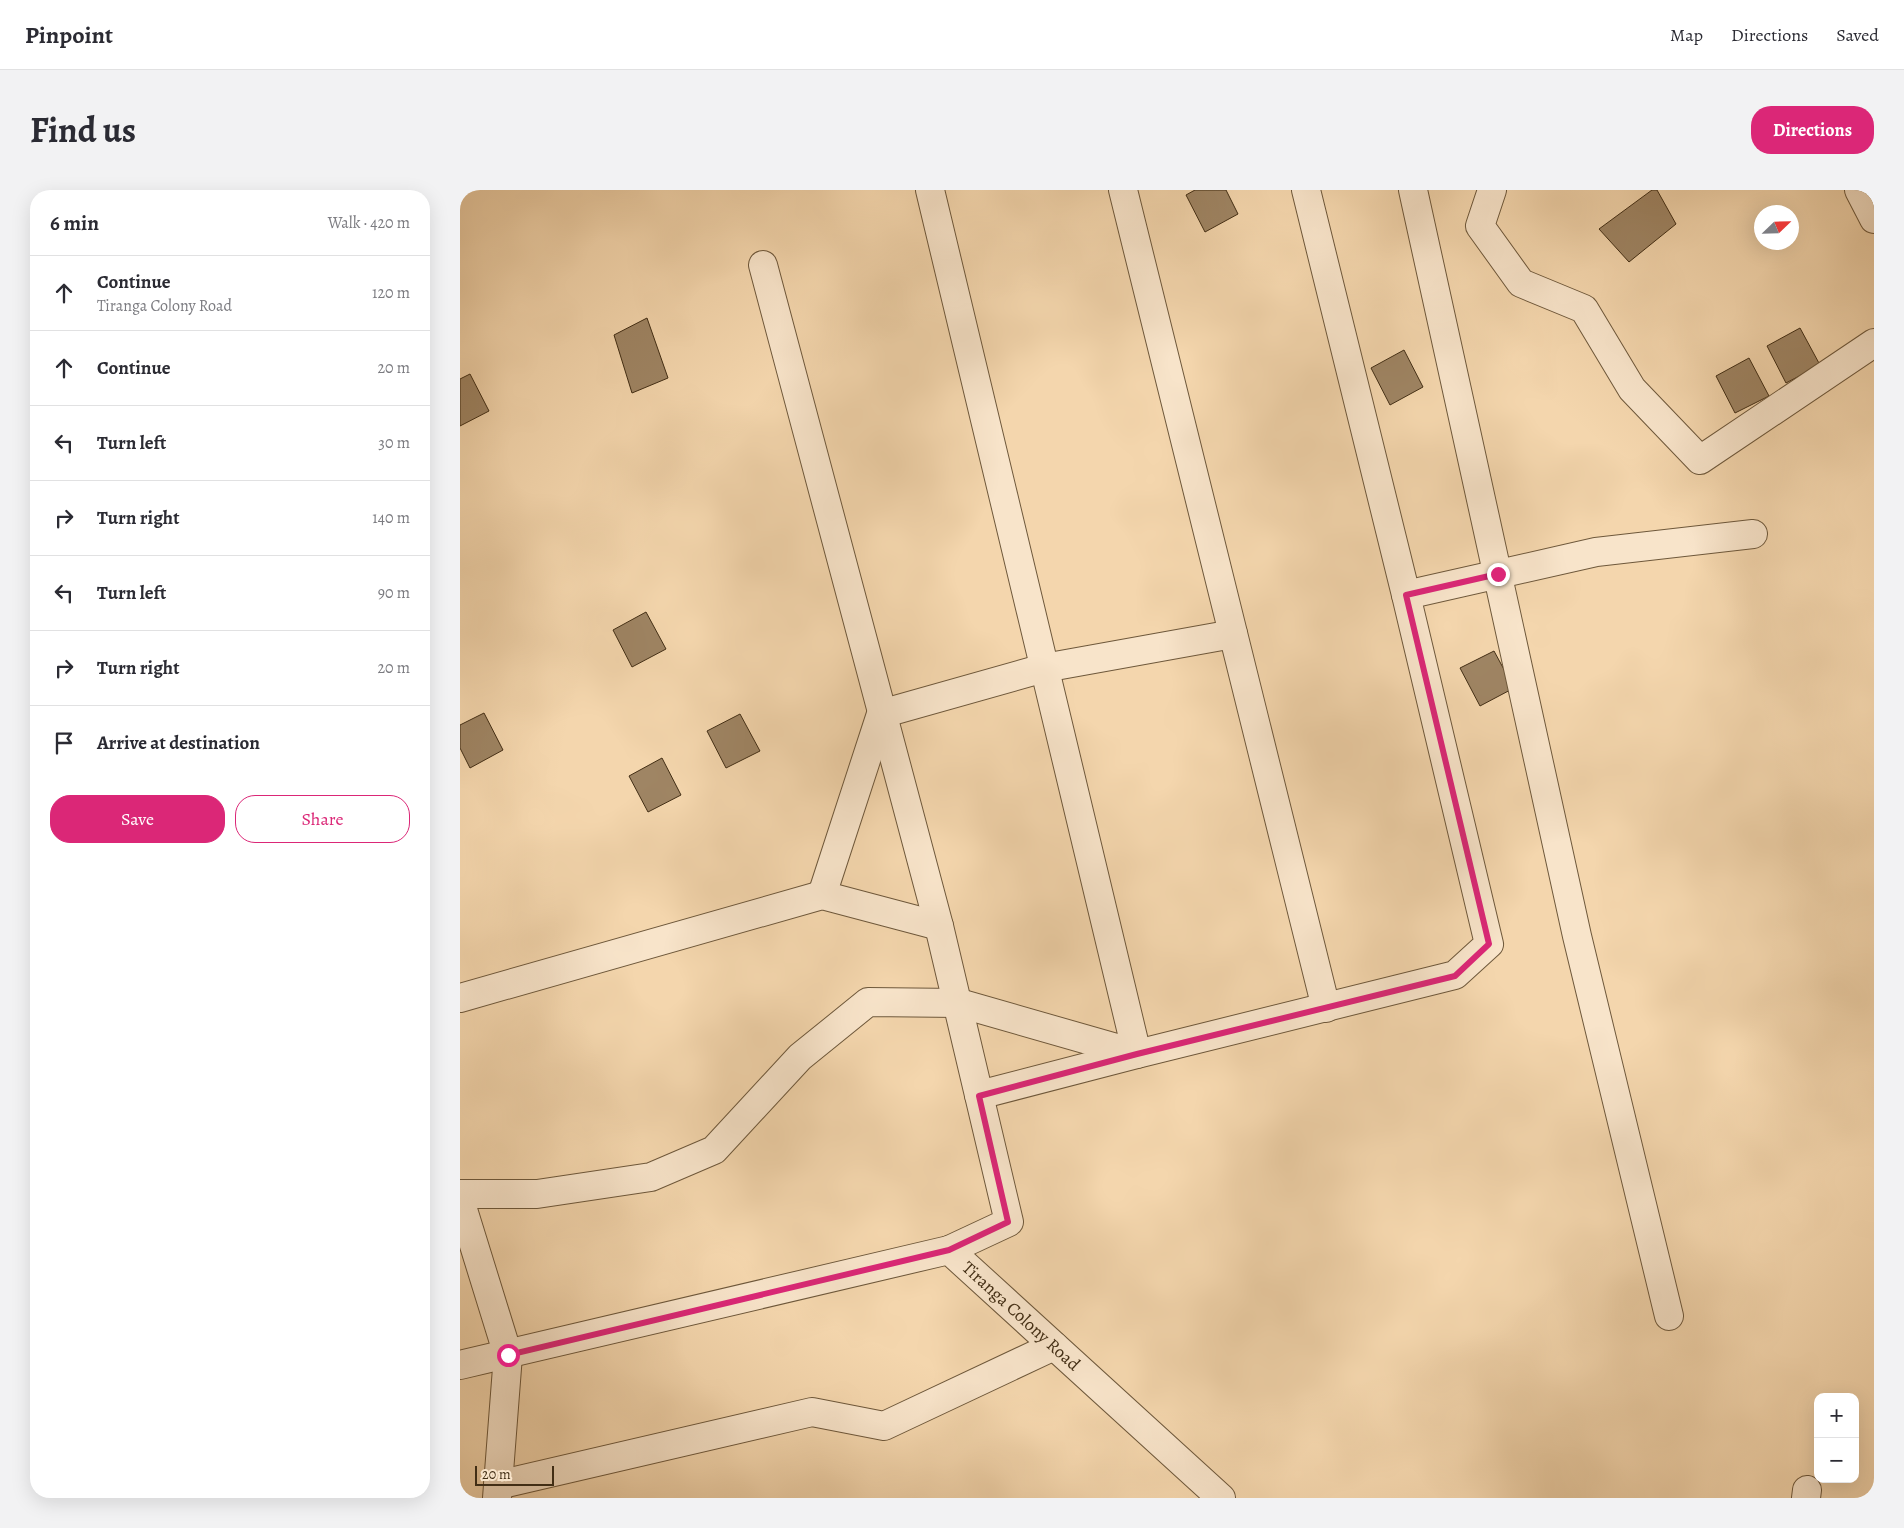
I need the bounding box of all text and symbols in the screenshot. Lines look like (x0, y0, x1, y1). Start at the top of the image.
text: Pinpoint (25, 19, 113, 51)
text: Map (1670, 23, 1703, 47)
text: Directions (1731, 23, 1808, 47)
text: Saved (1836, 23, 1879, 47)
text: Find us (30, 106, 136, 154)
button: Directions (1751, 106, 1874, 154)
north arrow (1754, 205, 1799, 250)
text: 6 min (50, 209, 99, 237)
text: Walk · 420 m (328, 212, 410, 234)
text: Continue (97, 269, 171, 295)
icon: ahead (50, 279, 78, 307)
text: 120 m (372, 282, 410, 304)
text: Tiranga Colony Road (97, 295, 232, 317)
icon: ahead (50, 354, 78, 382)
text: Continue (97, 355, 171, 381)
text: 20 m (377, 357, 410, 379)
icon: left (50, 429, 78, 457)
text: Turn left (97, 430, 166, 456)
text: 30 m (378, 432, 410, 454)
icon: right (50, 504, 78, 532)
text: Turn right (97, 505, 179, 531)
text: 140 m (372, 507, 410, 529)
route end (1487, 563, 1510, 586)
icon: left (50, 579, 78, 607)
text: Turn left (97, 580, 166, 606)
text: 90 m (378, 582, 410, 604)
icon: right (50, 654, 78, 682)
text: Turn right (97, 655, 179, 681)
text: 20 m (377, 657, 410, 679)
icon: arrive (50, 729, 78, 757)
text: Arrive at destination (97, 730, 260, 756)
button: Save (50, 795, 225, 843)
button: Share (235, 795, 410, 843)
street label: Tiranga Colony Road (957, 1256, 1086, 1376)
route start (497, 1344, 520, 1367)
map controls (1814, 1393, 1859, 1483)
button: + (1814, 1393, 1859, 1438)
button: − (1814, 1438, 1859, 1483)
scale bar (475, 1463, 554, 1486)
text: 20 m (482, 1465, 511, 1484)

